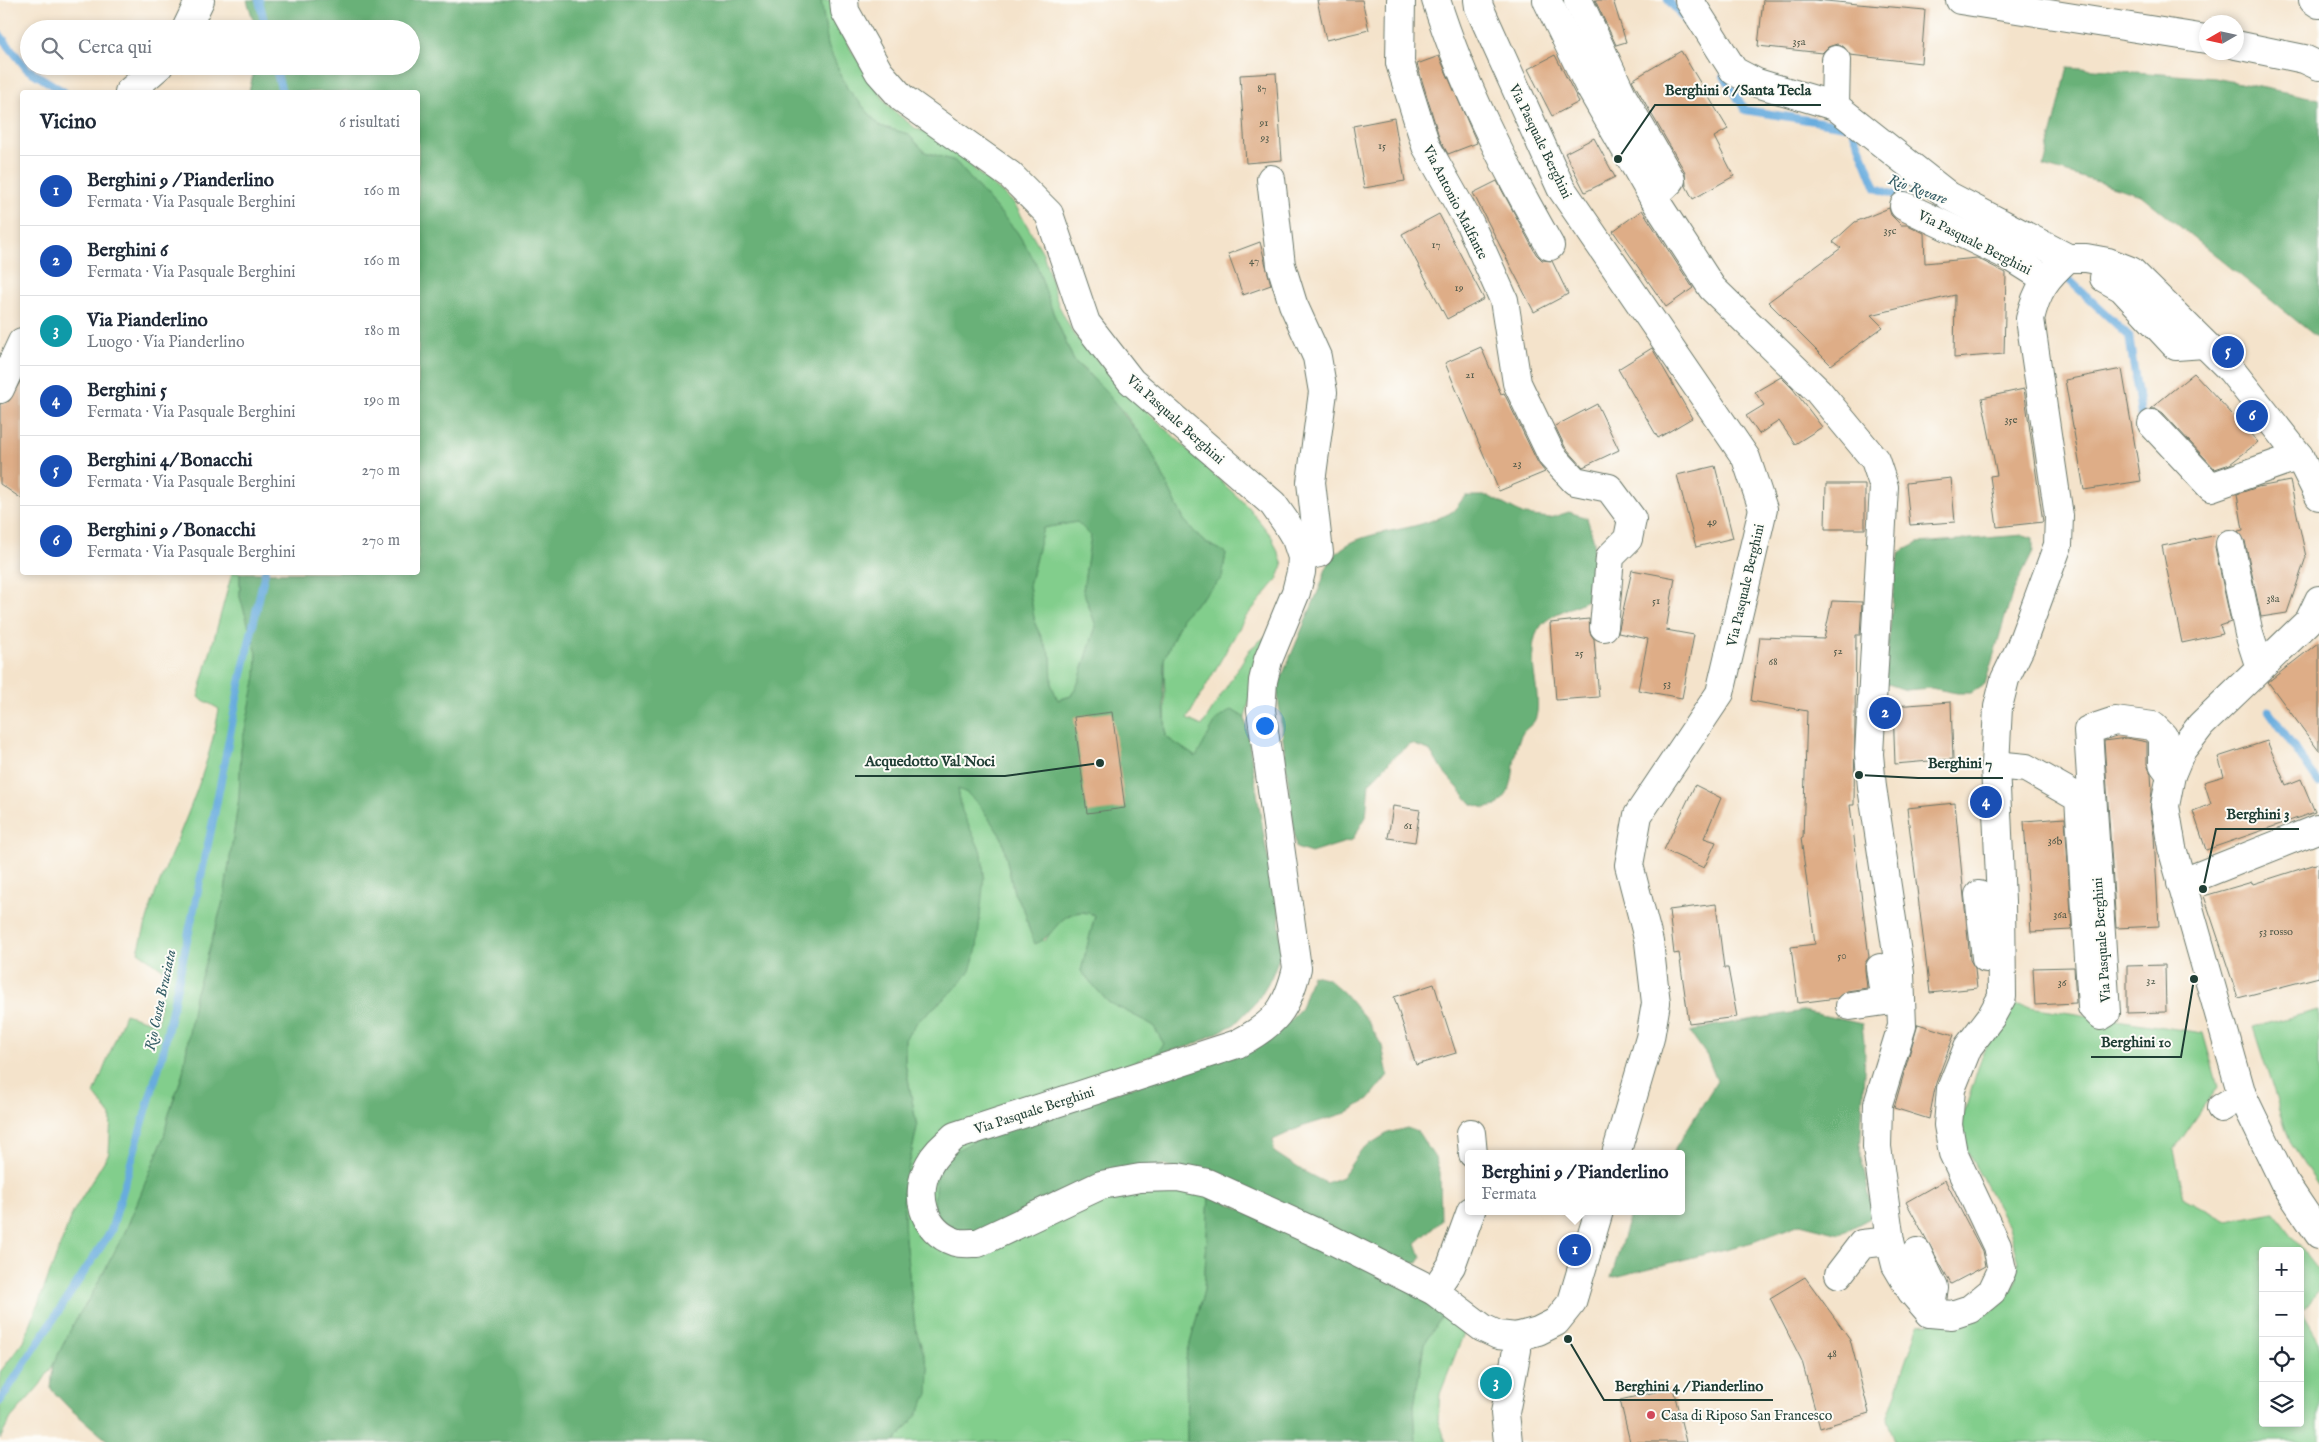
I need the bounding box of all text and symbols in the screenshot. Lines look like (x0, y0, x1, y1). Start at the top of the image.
north arrow (2199, 15, 2244, 60)
search box (20, 20, 420, 75)
icon: search (38, 34, 66, 62)
house number: 35a (1793, 35, 1806, 49)
text: Cerca qui (78, 36, 152, 60)
callout: Berghini 6 / Santa Tecla (1655, 75, 1821, 105)
street label: Via Pasquale Berghini (1504, 80, 1576, 202)
text: Berghini 6 / Santa Tecla (1665, 81, 1812, 100)
house number: 87 (1257, 82, 1267, 96)
text: Vicino (40, 109, 96, 136)
text: 6 risultati (339, 113, 400, 133)
house number: 91 (1259, 116, 1268, 130)
house number: 93 (1260, 131, 1269, 145)
house number: 15 (1378, 139, 1386, 153)
street label: Via Antonio Malfante (1418, 141, 1492, 263)
text: Berghini 9 / Pianderlino (87, 169, 274, 193)
water label: Rio Rovare (1886, 170, 1950, 209)
text: 1 (53, 181, 59, 201)
text: 160 m (364, 181, 400, 201)
text: Fermata · Via Pasquale Berghini (87, 193, 296, 213)
street label: Via Pasquale Berghini (1914, 206, 2035, 279)
house number: 35c (1884, 224, 1897, 238)
house number: 17 (1431, 238, 1441, 252)
text: Berghini 6 (87, 239, 168, 263)
text: 2 (52, 251, 60, 271)
text: 160 m (364, 251, 400, 271)
house number: 47 (1249, 254, 1259, 268)
text: Fermata · Via Pasquale Berghini (87, 263, 296, 283)
house number: 19 (1455, 281, 1464, 295)
text: Via Pianderlino (87, 309, 208, 333)
text: 3 (53, 321, 59, 341)
text: 180 m (364, 321, 400, 341)
text: Luogo · Via Pianderlino (87, 333, 245, 353)
pin: 5 (2212, 333, 2244, 371)
house number: 21 (1465, 368, 1475, 382)
street label: Via Pasquale Berghini (1122, 370, 1228, 469)
text: Berghini 5 (87, 379, 167, 403)
text: 4 (52, 391, 60, 411)
text: 190 m (363, 391, 400, 411)
pin: 6 (2236, 397, 2268, 435)
text: Fermata · Via Pasquale Berghini (87, 403, 296, 423)
house number: 35e (2004, 413, 2018, 427)
text: Berghini 4/ Bonacchi (87, 449, 253, 473)
house number: 23 (1512, 457, 1522, 471)
text: 5 (53, 461, 59, 481)
text: 270 m (361, 461, 400, 481)
text: Fermata · Via Pasquale Berghini (87, 473, 296, 493)
house number: 49 (1707, 515, 1717, 529)
text: Berghini 9 / Bonacchi (87, 519, 256, 543)
street label: Via Pasquale Berghini (1723, 522, 1769, 649)
text: 6 (53, 531, 59, 551)
text: 270 m (361, 531, 400, 551)
text: Fermata · Via Pasquale Berghini (87, 543, 296, 563)
house number: 38a (2266, 592, 2280, 606)
house number: 51 (1652, 594, 1660, 608)
house number: 52 (1833, 644, 1843, 658)
house number: 25 (1574, 646, 1584, 660)
house number: 68 (1769, 655, 1777, 669)
house number: 53 (1663, 677, 1671, 691)
pin: 2 (1869, 694, 1901, 732)
your location (1252, 713, 1278, 739)
callout: Acquedotto Val Noci (855, 746, 1005, 776)
callout: Berghini 7 (1918, 748, 2003, 778)
text: Acquedotto Val Noci (864, 752, 995, 771)
text: Berghini 7 (1928, 754, 1992, 773)
pin: 4 (1970, 783, 2002, 821)
callout: Berghini 3 (2216, 799, 2299, 829)
text: Berghini 3 (2226, 805, 2290, 824)
house number: 61 (1404, 819, 1412, 833)
house number: 36b (2048, 834, 2062, 848)
street label: Via Pasquale Berghini (2089, 877, 2115, 1004)
house number: 36a (2053, 908, 2067, 922)
house number: 53 rosso (2259, 925, 2293, 939)
water label: Rio Costa Bruciata (140, 947, 181, 1052)
house number: 50 (1837, 949, 1847, 963)
house number: 32 (2146, 974, 2156, 988)
house number: 36 (2058, 976, 2067, 990)
callout: Berghini 10 (2091, 1027, 2181, 1057)
text: Berghini 10 (2101, 1033, 2171, 1052)
street label: Via Pasquale Berghini (971, 1083, 1097, 1139)
popup (1465, 1150, 1685, 1215)
text: Berghini 9 / Pianderlino (1481, 1161, 1669, 1185)
text: Fermata (1481, 1185, 1536, 1205)
pin: 1 (1559, 1231, 1591, 1269)
map controls (2259, 1247, 2304, 1427)
button: + (2259, 1247, 2304, 1292)
button: − (2259, 1292, 2304, 1337)
button: locate (2259, 1337, 2304, 1382)
house number: 48 (1827, 1347, 1837, 1361)
pin: 3 (1480, 1364, 1512, 1402)
callout: Berghini 4 / Pianderlino (1604, 1370, 1773, 1400)
text: Berghini 4 / Pianderlino (1615, 1377, 1763, 1396)
button: layers (2259, 1382, 2304, 1427)
place label: Casa di Riposo San Francesco (1661, 1407, 1833, 1425)
marker: Casa di Riposo San Francesco (1645, 1409, 1657, 1421)

